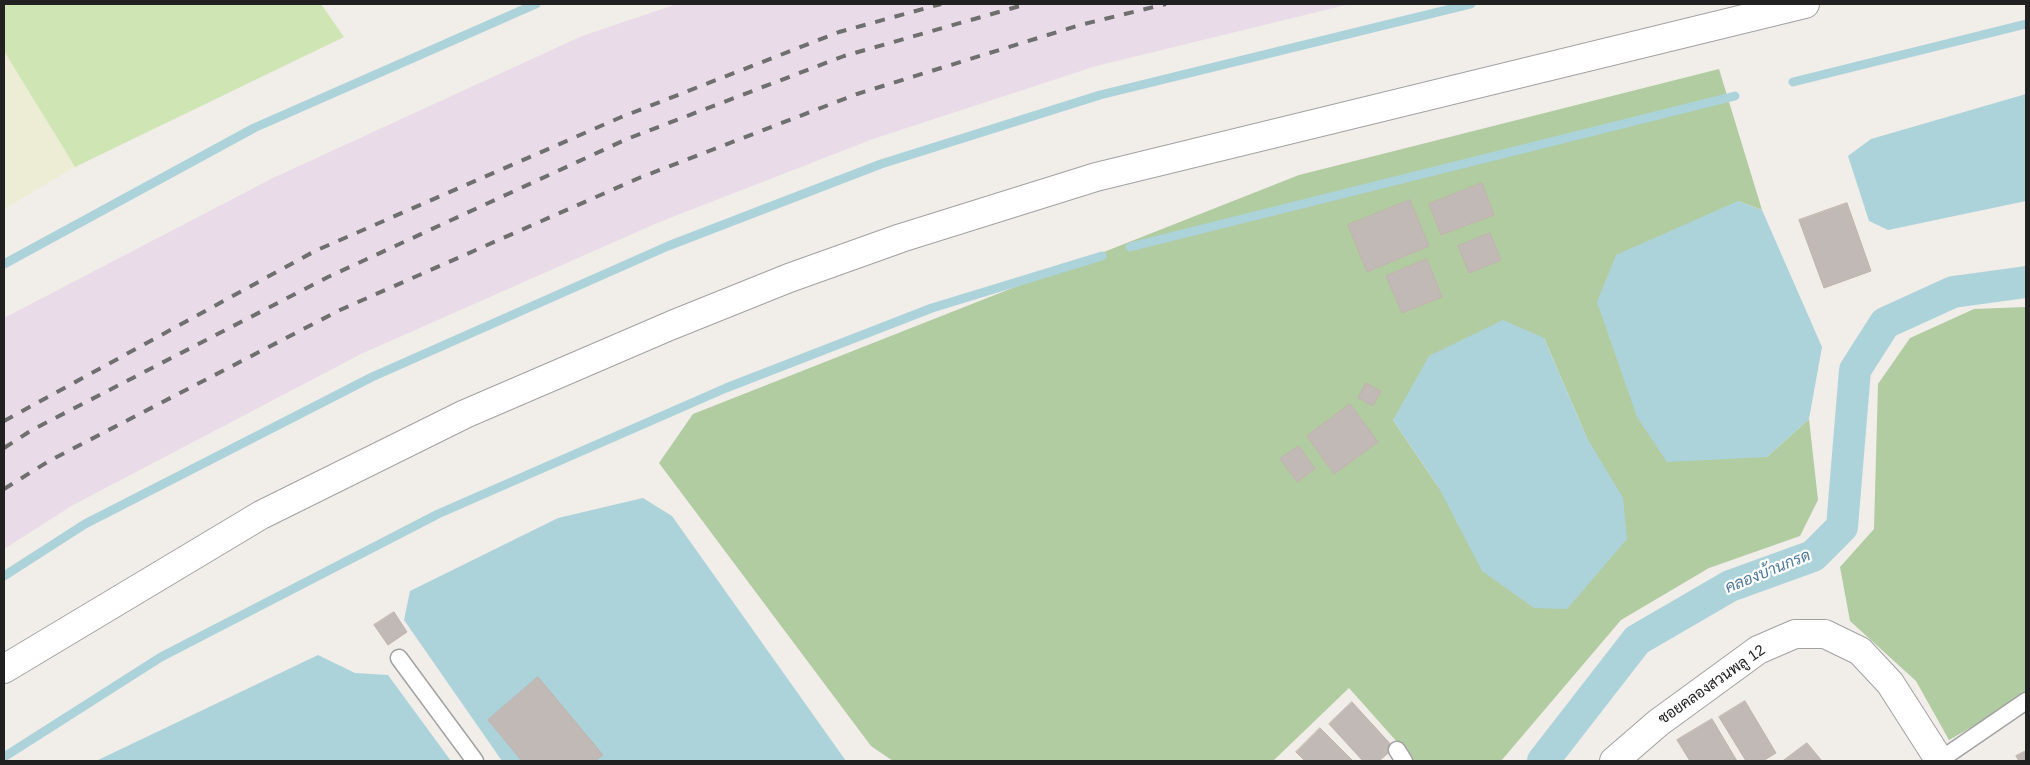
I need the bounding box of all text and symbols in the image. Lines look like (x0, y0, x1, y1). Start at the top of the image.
water label: คลองบ้านกรด (1723, 546, 1813, 598)
street label: ซอยคลองสวนพลู 12 (1655, 641, 1769, 729)

